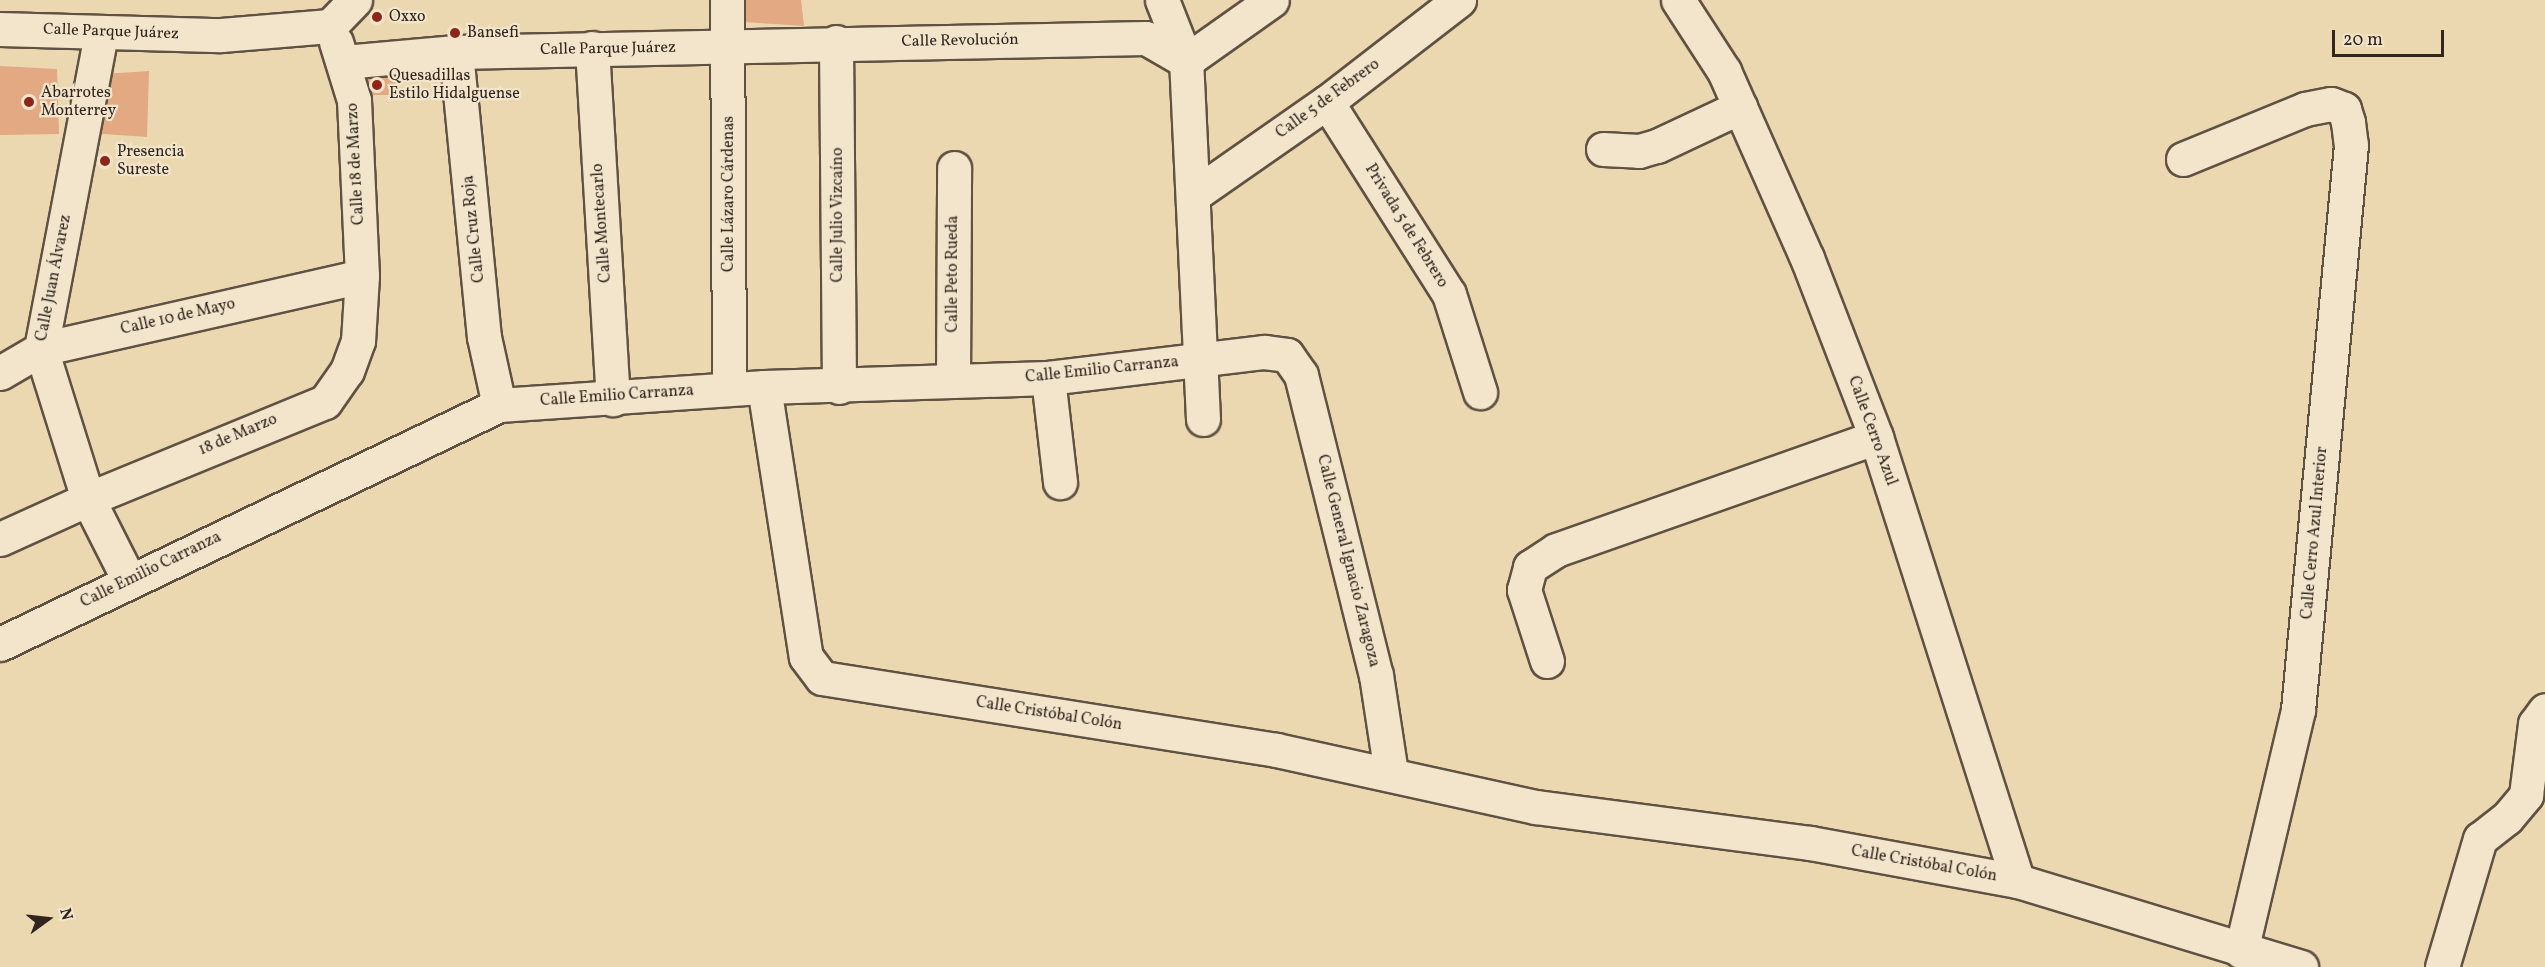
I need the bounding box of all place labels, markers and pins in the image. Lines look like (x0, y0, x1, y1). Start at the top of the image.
place label: Oxxo (389, 7, 426, 27)
marker: Oxxo (370, 10, 384, 24)
place label: Bansefi (467, 23, 519, 43)
marker: Bansefi (448, 26, 462, 40)
place label: Quesadillas Estilo Hidalguense (389, 66, 520, 104)
marker: Quesadillas Estilo Hidalguense (370, 78, 384, 92)
place label: Abarrotes Monterrey (41, 83, 116, 121)
marker: Abarrotes Monterrey (22, 95, 36, 109)
place label: Presencia Sureste (117, 142, 185, 180)
marker: Presencia Sureste (98, 154, 112, 168)

